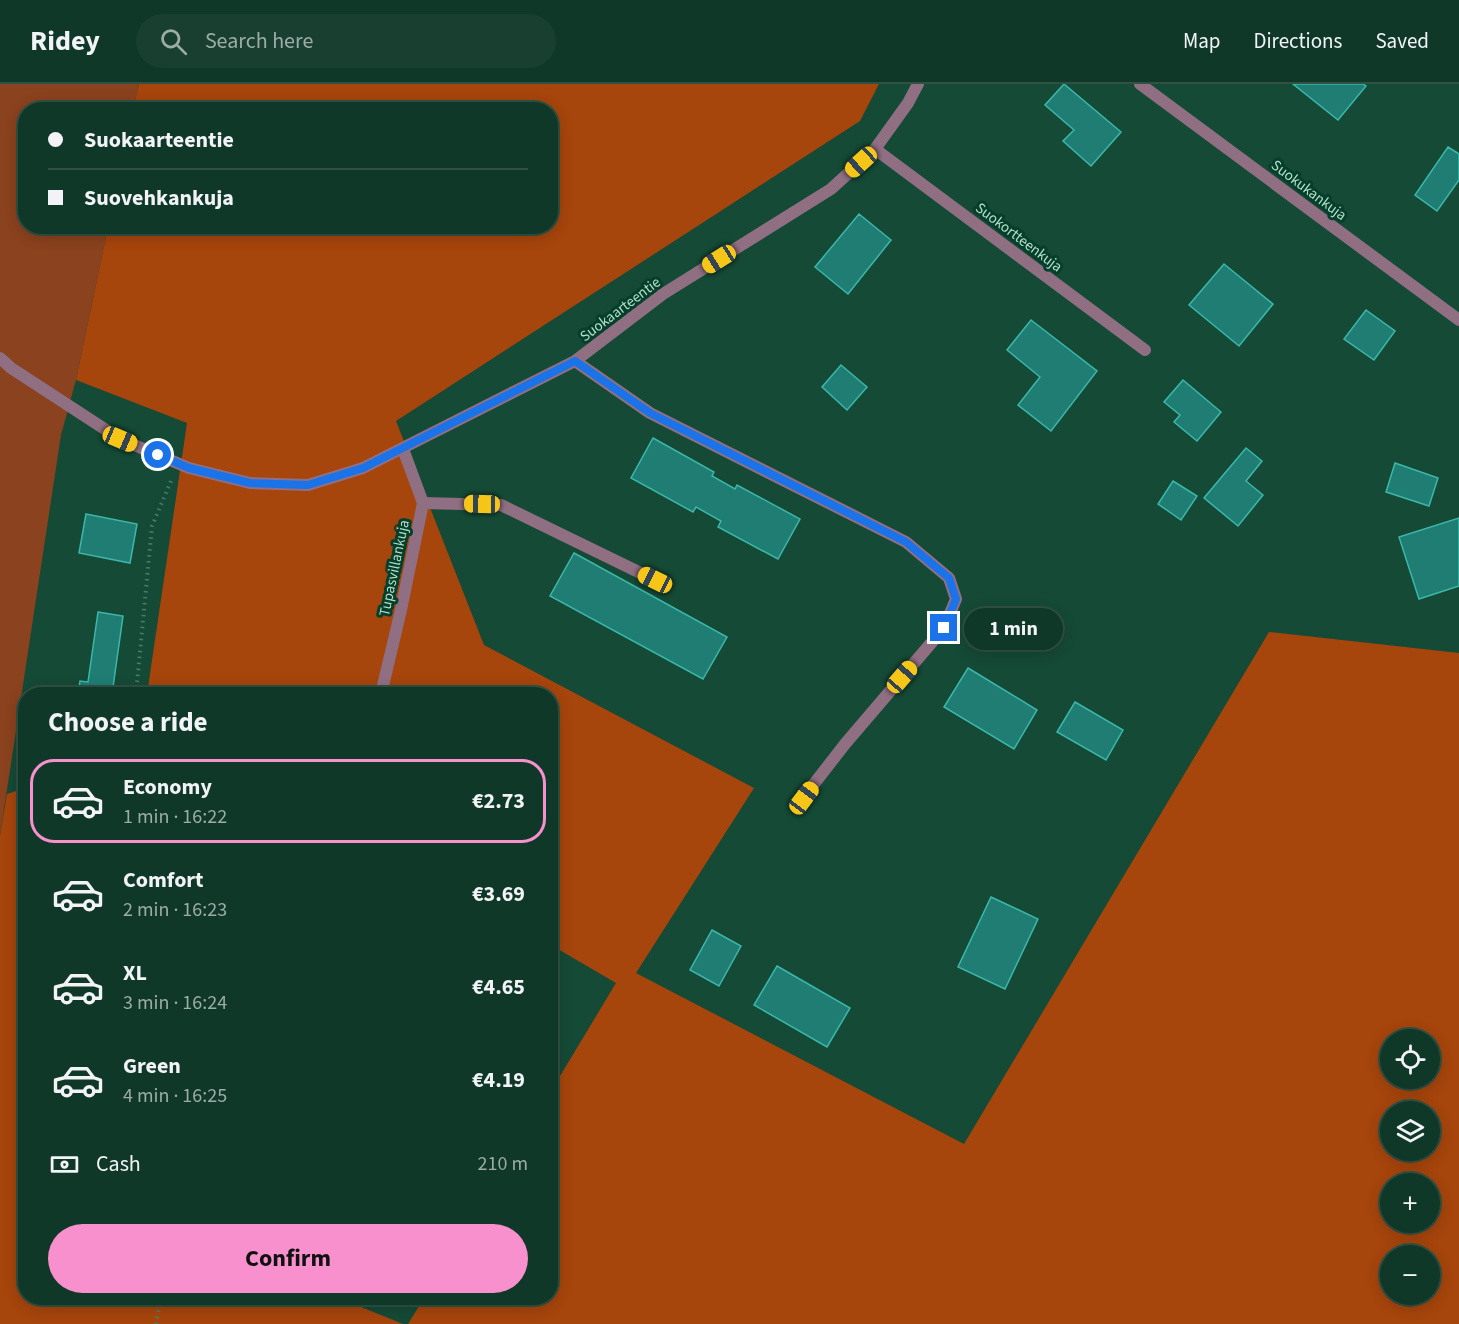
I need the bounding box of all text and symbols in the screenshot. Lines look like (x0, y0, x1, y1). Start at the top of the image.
search box (136, 14, 556, 68)
text: Ridey (30, 21, 100, 61)
icon: search (157, 25, 190, 58)
text: Search here (205, 25, 313, 57)
text: Map (1183, 26, 1221, 56)
text: Directions (1254, 26, 1342, 56)
text: Saved (1375, 26, 1429, 56)
text: Suokaarteentie (84, 124, 234, 156)
car (842, 143, 880, 181)
street label: Suokukankuja (1267, 155, 1351, 226)
text: Suovehkankuja (84, 182, 234, 214)
street label: Suokortteenkuja (971, 198, 1067, 277)
car (699, 242, 739, 276)
street label: Suokaarteentie (576, 272, 665, 347)
car (100, 424, 140, 454)
route start (144, 441, 171, 468)
car (464, 495, 500, 513)
street label: Tupasvillankuja (374, 518, 415, 618)
car (635, 564, 675, 596)
callout: 1 min (965, 607, 1064, 649)
route end (930, 614, 957, 641)
text: 1 min (989, 615, 1038, 643)
car (883, 658, 921, 696)
text: Choose a ride (48, 703, 208, 742)
text: Economy (123, 771, 212, 803)
icon: car (51, 774, 105, 828)
car (786, 778, 822, 818)
text: €2.73 (472, 785, 525, 817)
text: 1 min · 16:22 (123, 803, 227, 831)
text: Comfort (123, 864, 204, 896)
icon: car (51, 867, 105, 921)
text: €3.69 (472, 878, 525, 910)
text: 2 min · 16:23 (123, 896, 227, 924)
text: XL (123, 957, 147, 989)
icon: car (51, 960, 105, 1014)
text: €4.65 (472, 971, 525, 1003)
text: 3 min · 16:24 (123, 989, 227, 1017)
map controls (1380, 1029, 1440, 1305)
button: locate (1380, 1029, 1440, 1089)
text: Green (123, 1050, 181, 1082)
icon: car (51, 1053, 105, 1107)
text: €4.19 (472, 1064, 525, 1096)
text: 4 min · 16:25 (123, 1082, 227, 1110)
button: layers (1380, 1101, 1440, 1161)
icon: cash (48, 1148, 81, 1181)
text: Cash (96, 1148, 141, 1180)
text: 210 m (478, 1150, 528, 1178)
button: + (1380, 1173, 1440, 1233)
button: Confirm (48, 1224, 528, 1293)
button: − (1380, 1245, 1440, 1305)

